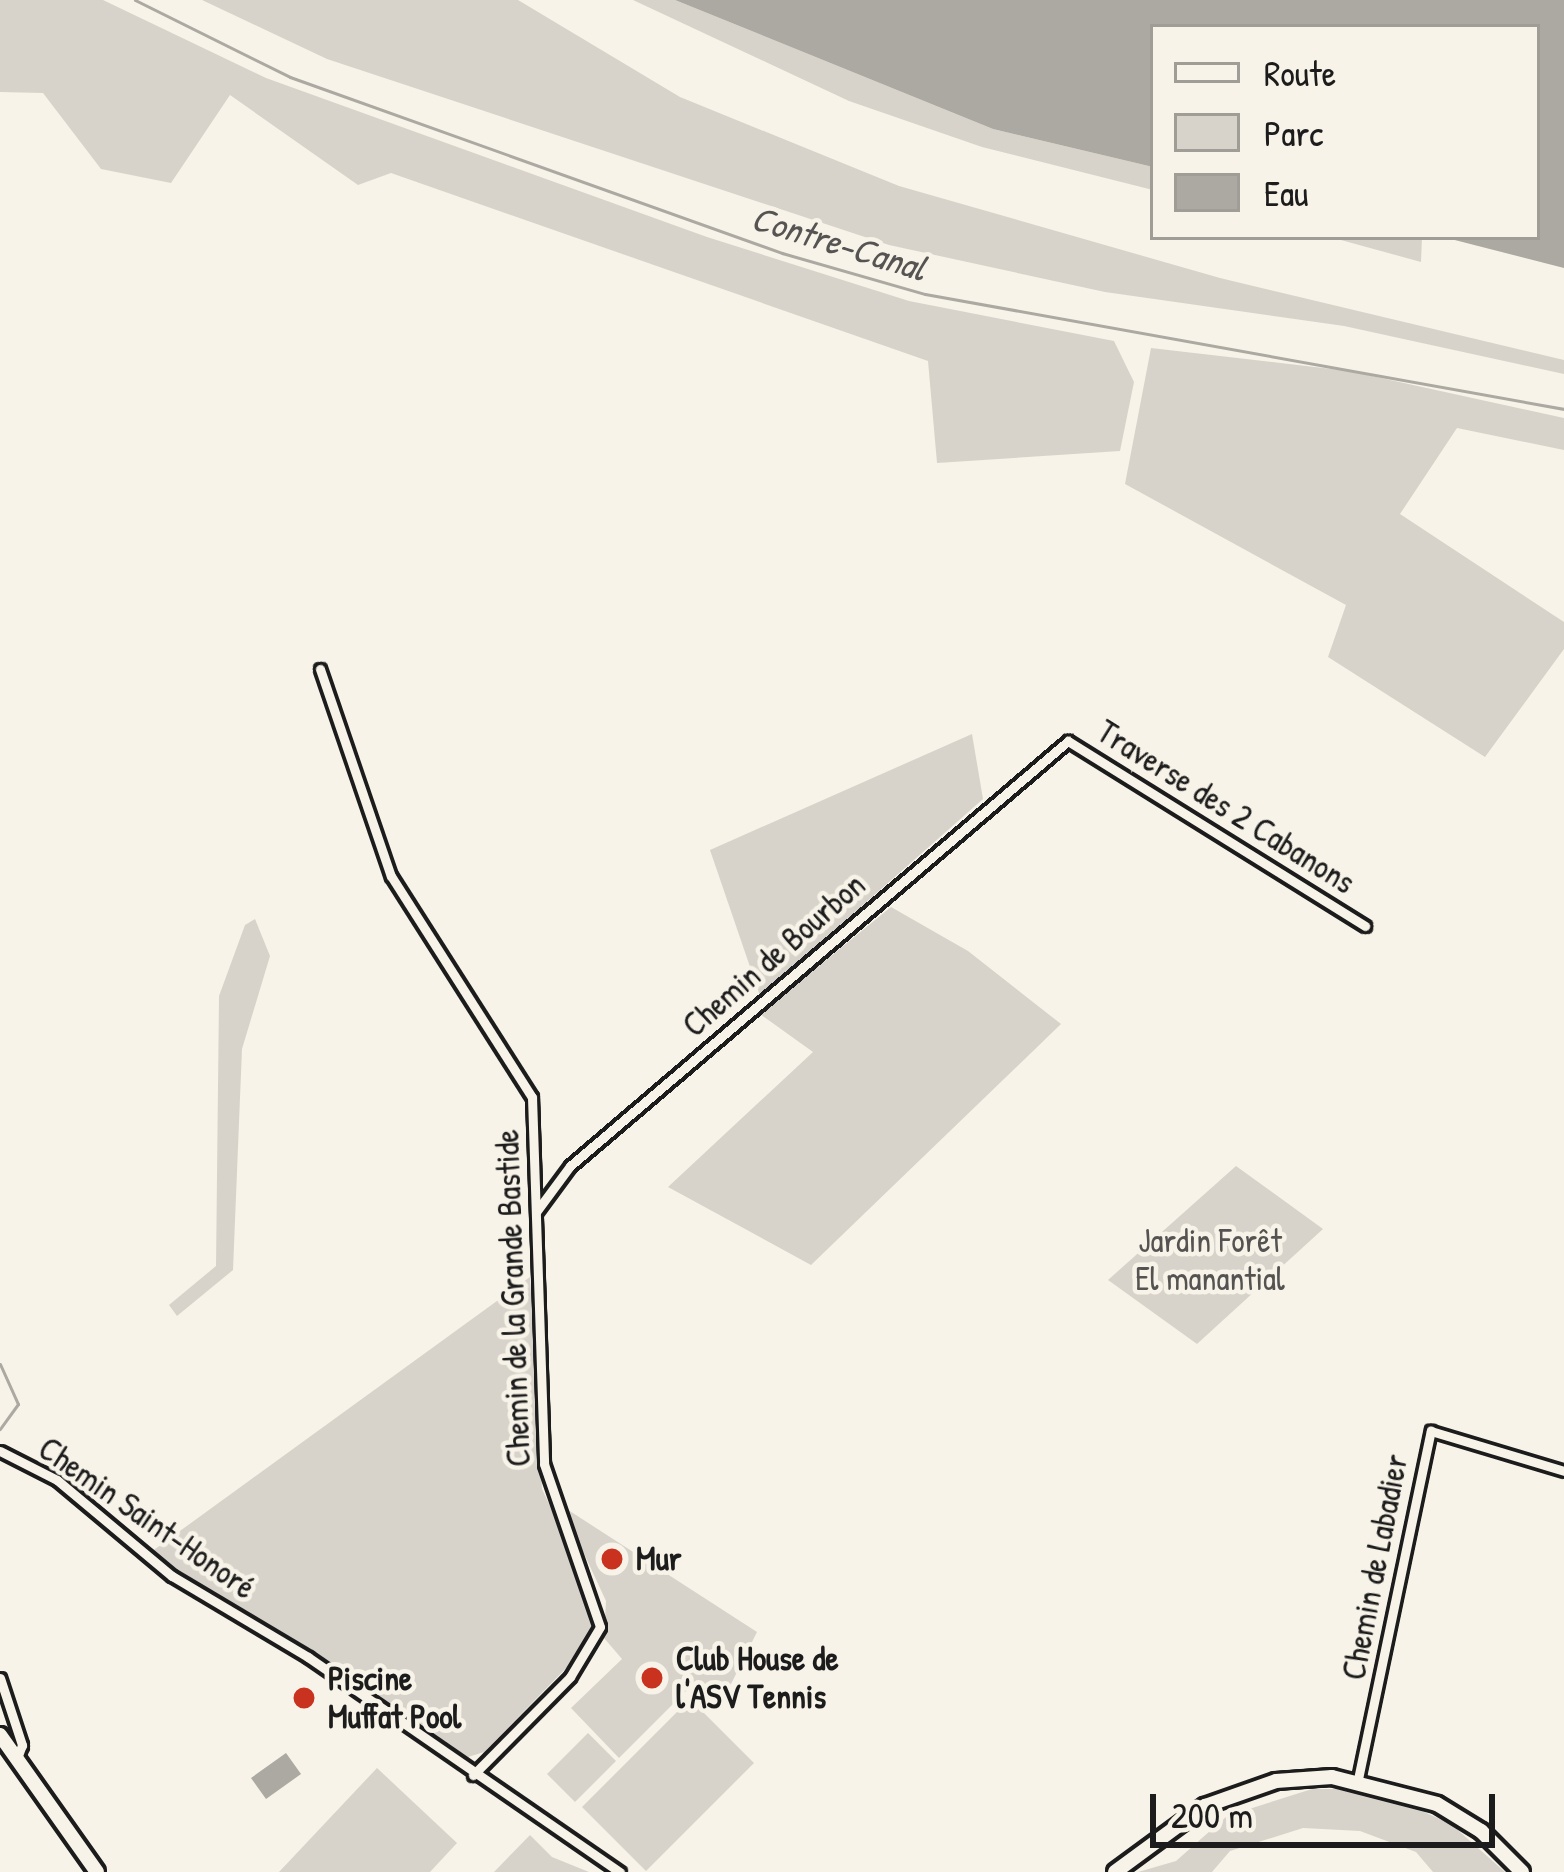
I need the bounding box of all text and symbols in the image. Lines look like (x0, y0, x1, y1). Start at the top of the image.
legend (1150, 24, 1540, 240)
text: Route (1264, 48, 1336, 97)
text: Parc (1264, 108, 1323, 157)
text: Eau (1264, 168, 1308, 217)
water label: Contre-Canal (747, 195, 931, 289)
street label: Traverse des 2 Cabanons (1090, 712, 1362, 902)
street label: Chemin de Bourbon (675, 865, 873, 1045)
street label: Chemin de la Grande Bastide (487, 1129, 539, 1467)
park label: Jardin Forêt El manantial (1135, 1221, 1285, 1299)
street label: Chemin Saint-Honoré (31, 1429, 263, 1607)
street label: Chemin de Labadier (1334, 1451, 1416, 1683)
place label: Mur (636, 1539, 682, 1579)
marker: Mur (599, 1546, 625, 1572)
place label: Club House de l'ASV Tennis (676, 1639, 839, 1717)
place label: Piscine Muffat Pool (328, 1659, 461, 1737)
marker: Club House de l'ASV Tennis (639, 1665, 665, 1691)
marker: Piscine Muffat Pool (291, 1685, 317, 1711)
scale bar (1156, 1770, 1501, 1844)
text: 200 m (1171, 1790, 1253, 1839)

